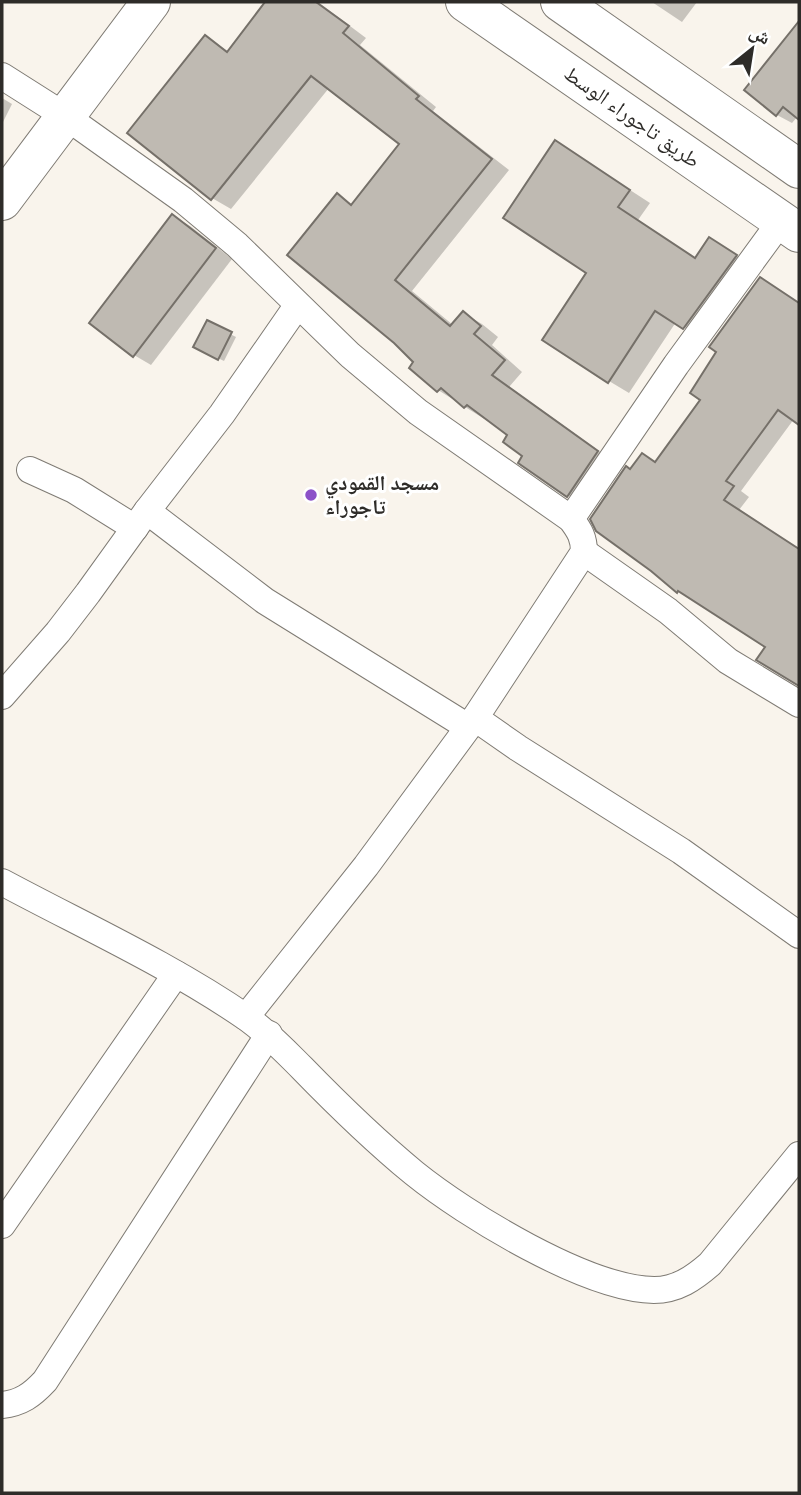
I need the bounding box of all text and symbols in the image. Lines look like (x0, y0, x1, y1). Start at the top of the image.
north arrow (717, 14, 787, 84)
text: ش (746, 20, 775, 50)
street label: طريق تاجوراء الوسط (559, 60, 705, 174)
place label: مسجد القمودي تاجوراء (325, 470, 439, 519)
marker: مسجد القمودي تاجوراء (303, 487, 319, 503)

